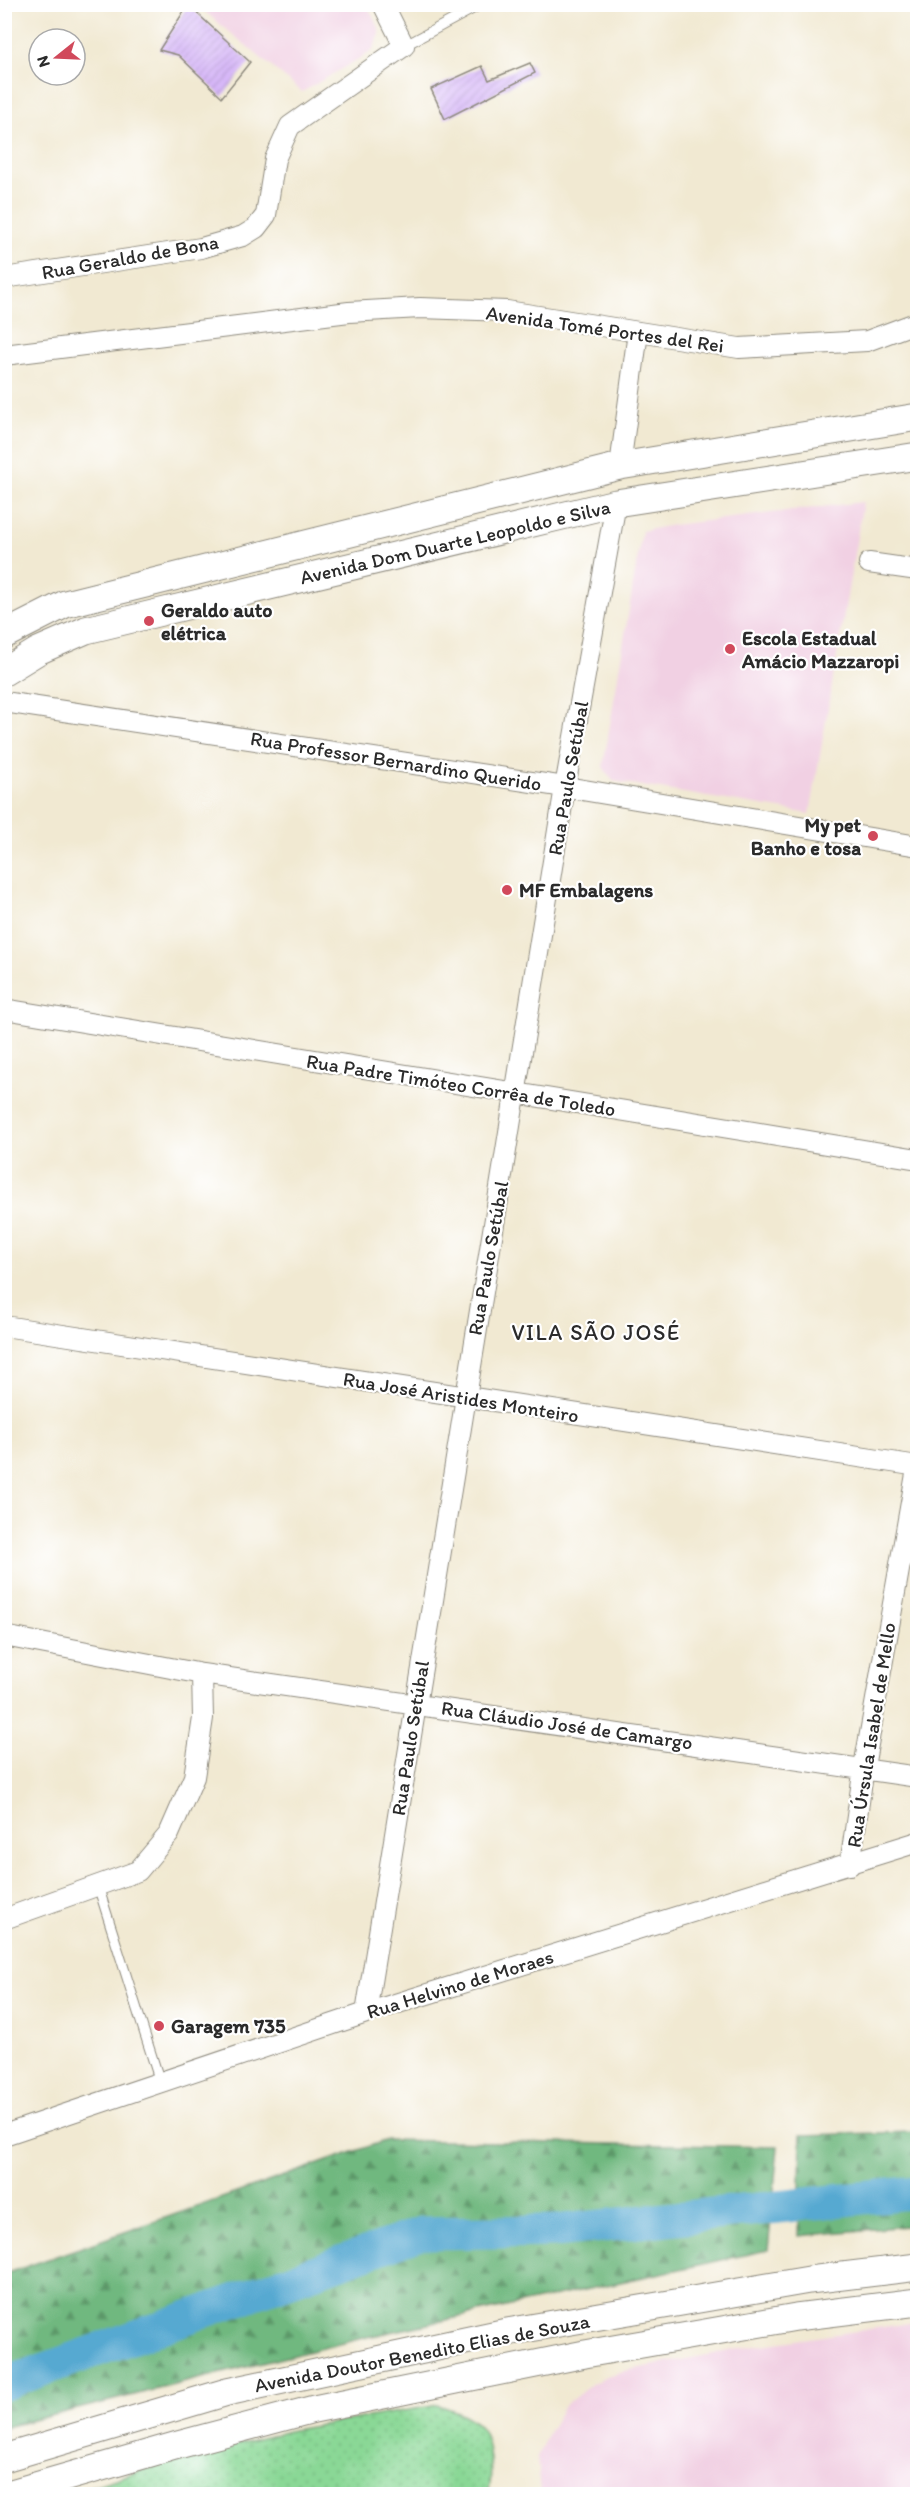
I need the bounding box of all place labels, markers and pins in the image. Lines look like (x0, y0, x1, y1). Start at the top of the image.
place label: Geraldo auto elétrica (161, 598, 272, 645)
marker: Geraldo auto elétrica (142, 614, 156, 628)
place label: Escola Estadual Amácio Mazzaropi (741, 626, 899, 674)
marker: Escola Estadual Amácio Mazzaropi (723, 642, 737, 656)
place label: My pet Banho e tosa (751, 813, 861, 860)
marker: My pet Banho e tosa (866, 829, 880, 843)
place label: MF Embalagens (519, 878, 653, 903)
marker: MF Embalagens (500, 883, 514, 897)
place label: Garagem 735 (171, 2014, 286, 2039)
marker: Garagem 735 (152, 2019, 166, 2033)

